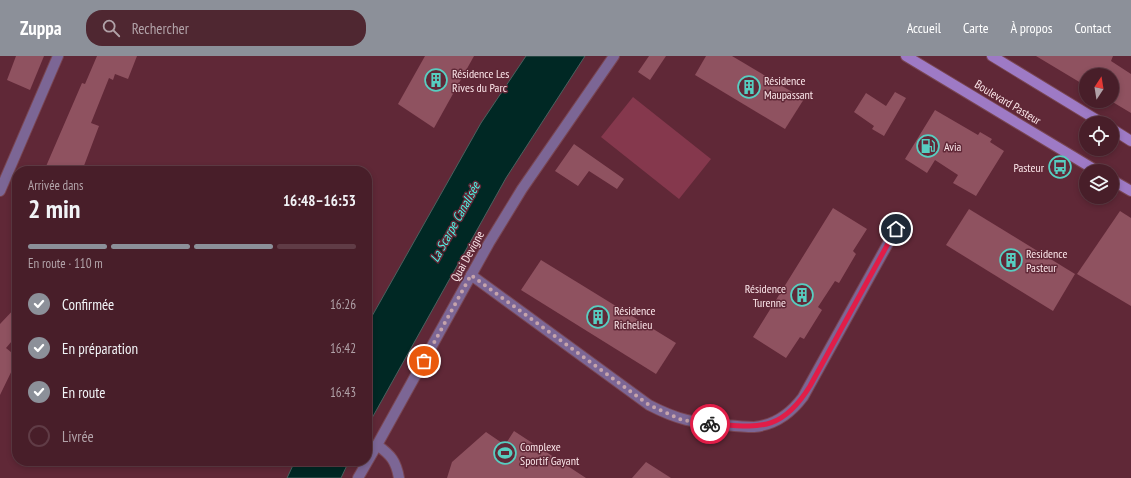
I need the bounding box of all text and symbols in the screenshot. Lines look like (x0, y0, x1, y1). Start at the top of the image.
search box (86, 10, 366, 46)
text: Zuppa (20, 16, 62, 40)
icon: search (100, 17, 122, 39)
text: Rechercher (132, 19, 189, 38)
text: Accueil (907, 19, 941, 37)
text: Carte (963, 19, 989, 37)
text: À propos (1011, 19, 1053, 37)
text: Contact (1075, 19, 1111, 37)
place label: Résidence Les Rives du Parc (452, 66, 509, 95)
building icon: Résidence Les Rives du Parc (423, 67, 449, 93)
north arrow (1079, 68, 1119, 108)
map controls (1079, 68, 1119, 204)
place label: Résidence Maupassant (764, 73, 814, 102)
building icon: Résidence Maupassant (736, 74, 762, 100)
street label: Boulevard Pasteur (972, 76, 1044, 128)
button: locate (1079, 116, 1119, 156)
fuel station icon: Avia (915, 133, 941, 159)
place label: Avia (944, 139, 962, 154)
bus stop icon: Pasteur (1047, 154, 1073, 180)
place label: Pasteur (1013, 160, 1045, 175)
button: layers (1079, 164, 1119, 204)
text: Arrivée dans (28, 177, 83, 194)
water label: La Scarpe Canalisée (426, 178, 485, 265)
text: 16:48–16:53 (283, 191, 356, 210)
text: 2 min (28, 192, 81, 225)
pin (879, 212, 913, 246)
icon: home (885, 218, 907, 240)
street label: Quai Devigne (447, 228, 487, 284)
place label: Residence Pasteur (1026, 246, 1067, 275)
building icon: Residence Pasteur (998, 247, 1024, 273)
text: En route · 110 m (28, 255, 103, 272)
place label: Résidence Turenne (745, 281, 786, 310)
building icon: Résidence Turenne (789, 282, 815, 308)
icon: check (28, 293, 50, 315)
text: Confirmée (62, 295, 114, 314)
text: 16:26 (330, 296, 356, 313)
place label: Résidence Richelieu (614, 303, 655, 332)
building icon: Résidence Richelieu (585, 304, 611, 330)
icon: check (28, 337, 50, 359)
text: En préparation (62, 339, 138, 358)
text: 16:42 (330, 340, 356, 357)
pin (407, 344, 441, 378)
icon: bag (413, 350, 435, 372)
icon: check (28, 381, 50, 403)
text: En route (62, 383, 106, 402)
text: 16:43 (330, 384, 356, 401)
courier (690, 404, 730, 444)
icon: bike (699, 413, 721, 435)
text: Livrée (62, 427, 94, 446)
place label: Complexe Sportif Gayant (520, 439, 580, 468)
sports icon: Complexe Sportif Gayant (492, 440, 518, 466)

